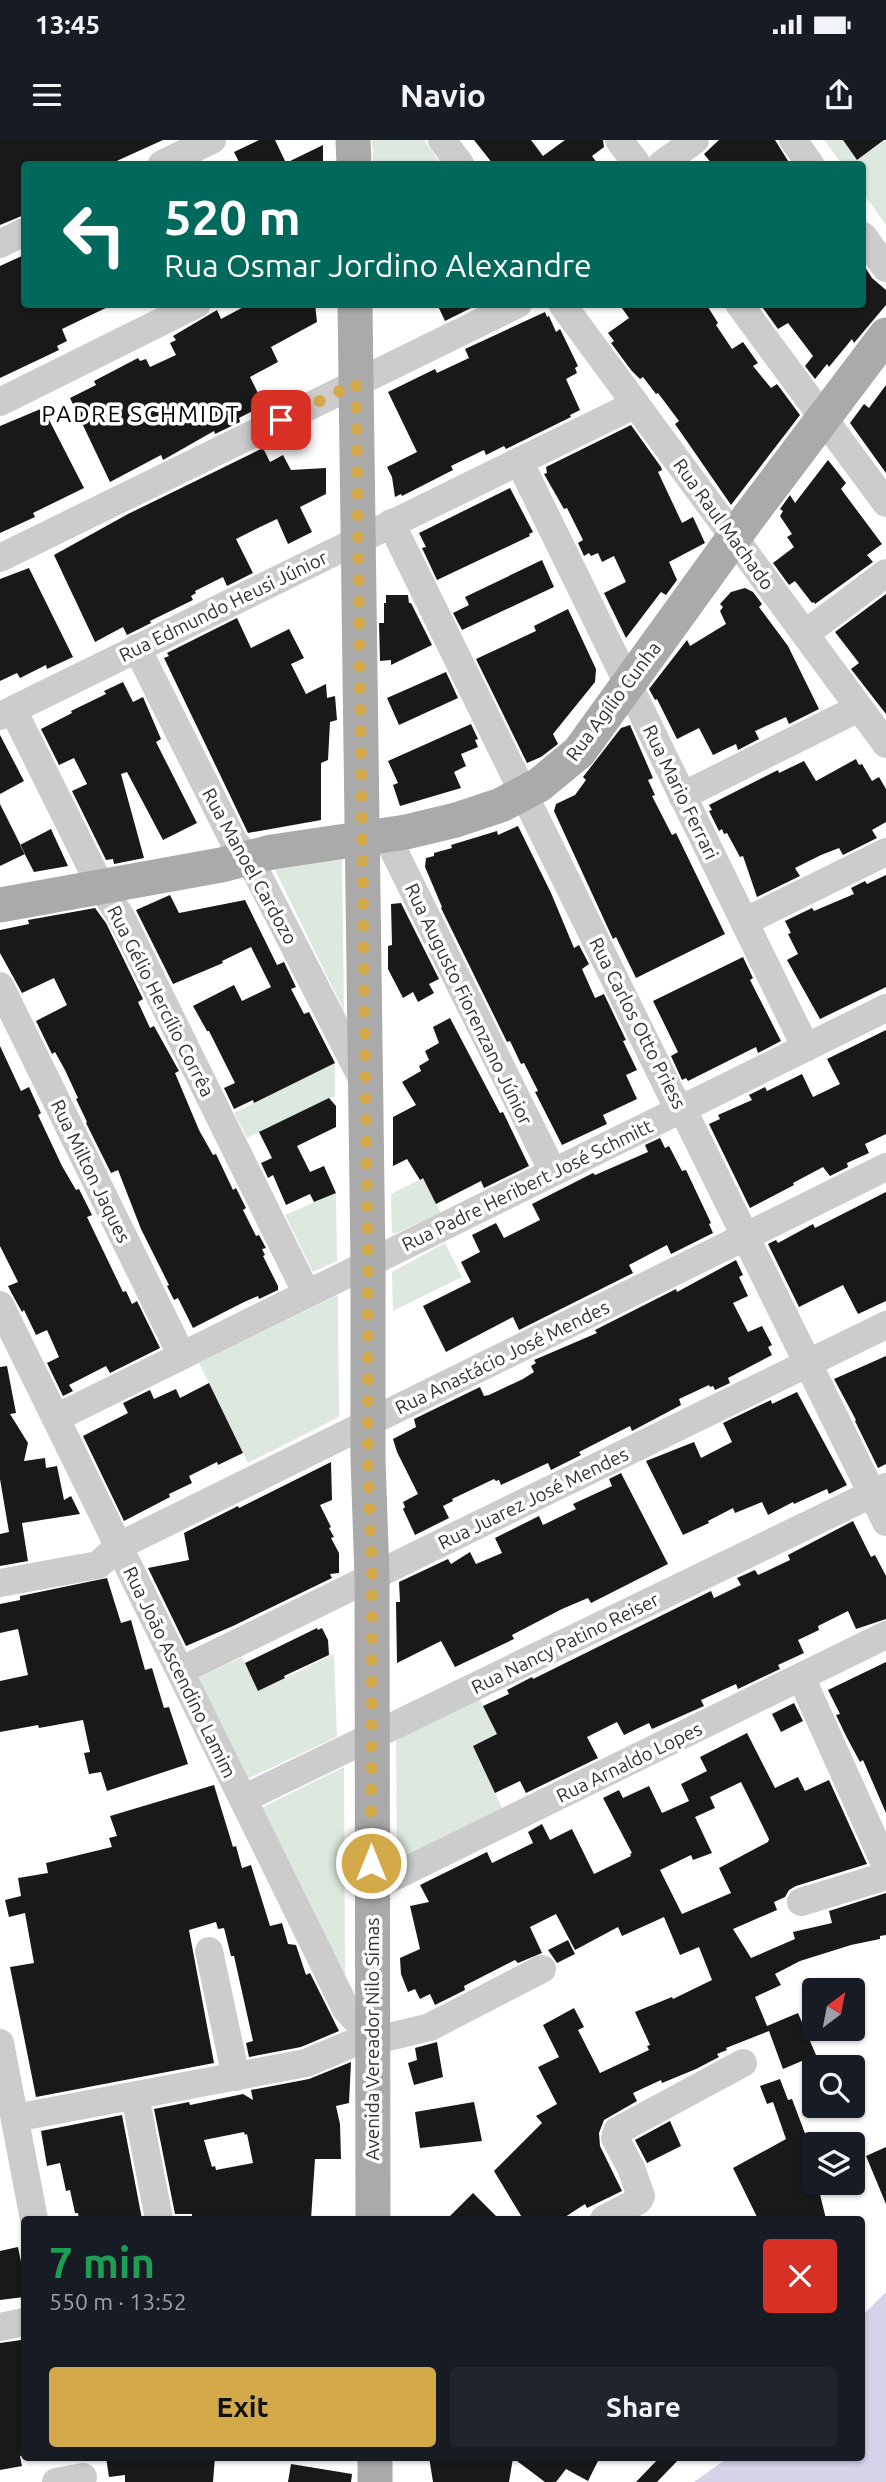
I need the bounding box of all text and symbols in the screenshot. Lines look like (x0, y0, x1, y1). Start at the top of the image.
text: 13:45 (35, 10, 100, 39)
icon: menu (28, 76, 66, 114)
icon: share (820, 76, 858, 114)
text: Navio (400, 77, 486, 113)
icon: left (49, 189, 140, 280)
text: 520 m (164, 189, 301, 244)
text: Rua Osmar Jordino Alexandre (164, 247, 592, 283)
pin (251, 390, 311, 450)
district label: PADRE SCHMIDT (41, 401, 241, 426)
icon: arrive (262, 401, 300, 439)
street label: Rua Raul Machado (669, 454, 779, 594)
street label: Rua Edmundo Heusi Júnior (115, 546, 331, 666)
street label: Rua Agílio Cunha (561, 637, 665, 765)
street label: Rua Mario Ferrari (639, 721, 723, 863)
street label: Rua Manoel Cardozo (198, 784, 302, 948)
street label: Rua Augusto Fiorenzano Júnior (401, 880, 537, 1128)
street label: Rua Gélio Hercílio Corrêa (103, 902, 219, 1100)
street label: Rua Carlos Otto Priess (585, 934, 691, 1112)
street label: Rua Milton Jaques (47, 1096, 135, 1246)
street label: Rua Padre Heribert José Schmitt (398, 1114, 656, 1255)
street label: Rua Anastácio José Mendes (391, 1296, 613, 1418)
street label: Rua Juarez José Mendes (434, 1442, 632, 1554)
street label: Rua João Ascendino Lamim (119, 1563, 241, 1781)
street label: Rua Nancy Patino Reiser (468, 1588, 662, 1698)
street label: Rua Arnaldo Lopes (553, 1717, 705, 1807)
position arrow (334, 1826, 408, 1900)
street label: Avenida Vereador Nilo Simas (361, 1917, 383, 2161)
north arrow (802, 1978, 864, 2040)
map controls (802, 1978, 865, 2195)
button: search (802, 2055, 865, 2118)
button: layers (802, 2132, 865, 2195)
text: 7 min (49, 2239, 155, 2286)
button: close (763, 2239, 837, 2313)
text: 550 m · 13:52 (49, 2289, 187, 2314)
button: Exit (49, 2367, 436, 2447)
button: Share (450, 2367, 837, 2447)

